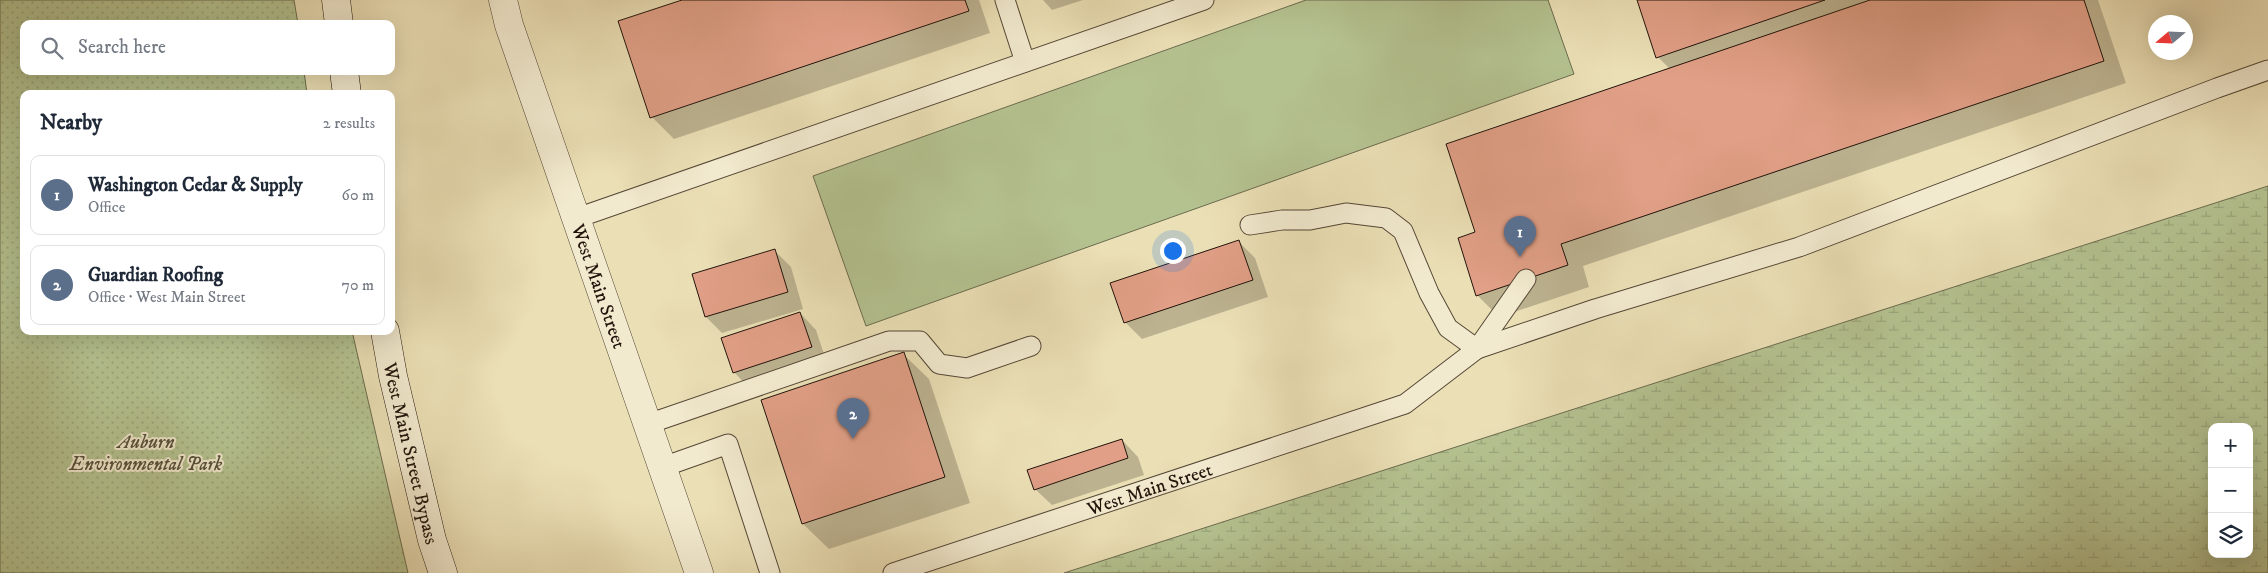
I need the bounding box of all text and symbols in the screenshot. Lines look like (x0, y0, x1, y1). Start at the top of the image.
north arrow (2148, 15, 2193, 60)
search box (20, 20, 395, 75)
icon: search (38, 34, 66, 62)
text: Search here (78, 36, 166, 59)
text: Nearby (40, 110, 102, 136)
text: 2 results (323, 113, 375, 133)
text: Washington Cedar & Supply (88, 174, 303, 197)
text: 1 (54, 185, 60, 205)
text: 60 m (342, 185, 374, 205)
text: Office (88, 197, 125, 217)
pin: 1 (1504, 216, 1536, 257)
street label: West Main Street (566, 220, 630, 352)
your location (1160, 238, 1186, 264)
text: Guardian Roofing (88, 264, 223, 287)
text: 2 (53, 275, 61, 295)
text: 70 m (342, 275, 374, 295)
text: Office · West Main Street (88, 287, 246, 307)
street label: West Main Street Bypass (378, 360, 443, 548)
pin: 2 (837, 398, 869, 439)
map controls (2208, 423, 2253, 558)
button: + (2208, 423, 2253, 468)
park label: Auburn Environmental Park (69, 431, 222, 476)
street label: West Main Street (1083, 458, 1215, 521)
button: − (2208, 468, 2253, 513)
button: layers (2208, 513, 2253, 558)

